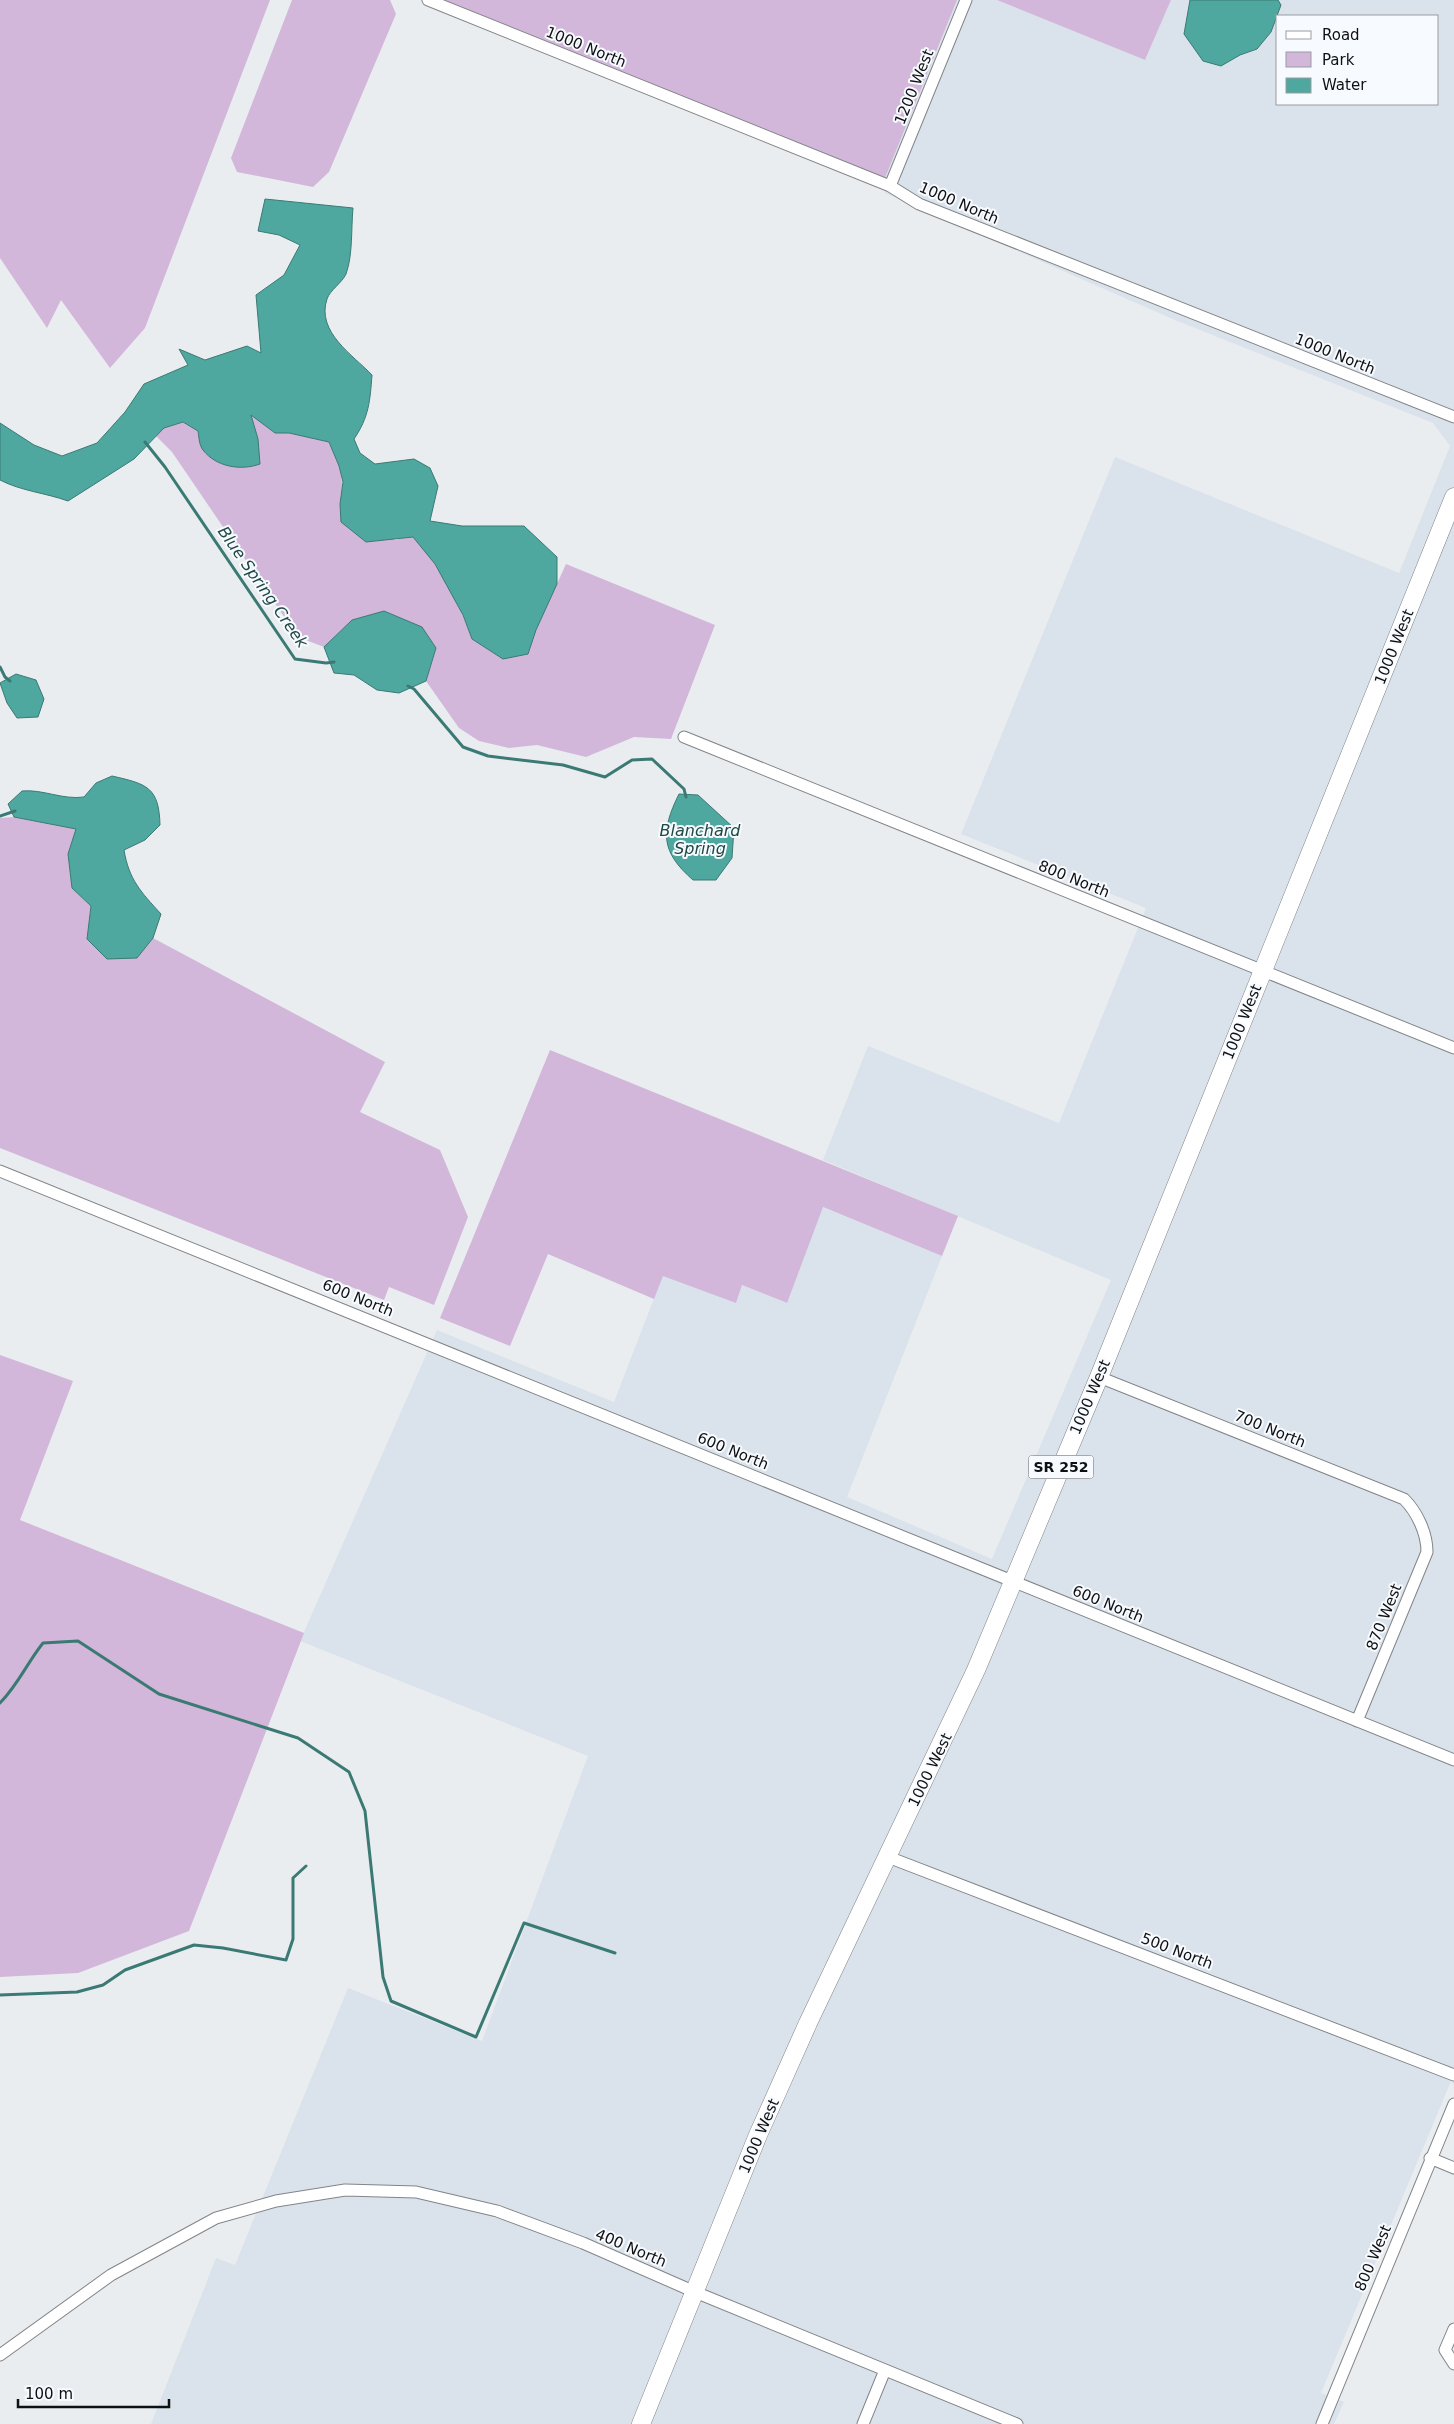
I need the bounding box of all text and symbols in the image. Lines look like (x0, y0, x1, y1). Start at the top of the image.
legend (1276, 15, 1439, 105)
street label: 1000 North (543, 23, 629, 71)
text: Road (1322, 26, 1360, 44)
street label: 1200 West (891, 47, 937, 127)
text: Park (1322, 51, 1355, 69)
text: Water (1322, 76, 1367, 94)
street label: 1000 North (916, 178, 1002, 228)
street label: 1000 North (1292, 330, 1378, 378)
water label: Blue Spring Creek (214, 523, 312, 652)
street label: 1000 West (1371, 607, 1417, 687)
water label: Blanchard Spring (660, 821, 741, 858)
street label: 800 North (1036, 857, 1112, 901)
street label: 1000 West (1219, 982, 1265, 1062)
street label: 600 North (320, 1276, 396, 1320)
street label: 1000 West (1066, 1357, 1114, 1437)
street label: 700 North (1232, 1407, 1308, 1451)
street label: 600 North (695, 1429, 771, 1473)
road number: SR 252 (1028, 1455, 1094, 1478)
street label: 870 West (1362, 1581, 1406, 1653)
street label: 600 North (1070, 1582, 1146, 1626)
street label: 1000 West (904, 1730, 956, 1810)
street label: 500 North (1139, 1929, 1215, 1973)
street label: 1000 West (735, 2096, 783, 2176)
street label: 800 West (1351, 2222, 1395, 2294)
street label: 400 North (593, 2225, 669, 2271)
scale bar (18, 2376, 169, 2408)
text: 100 m (25, 2385, 73, 2403)

